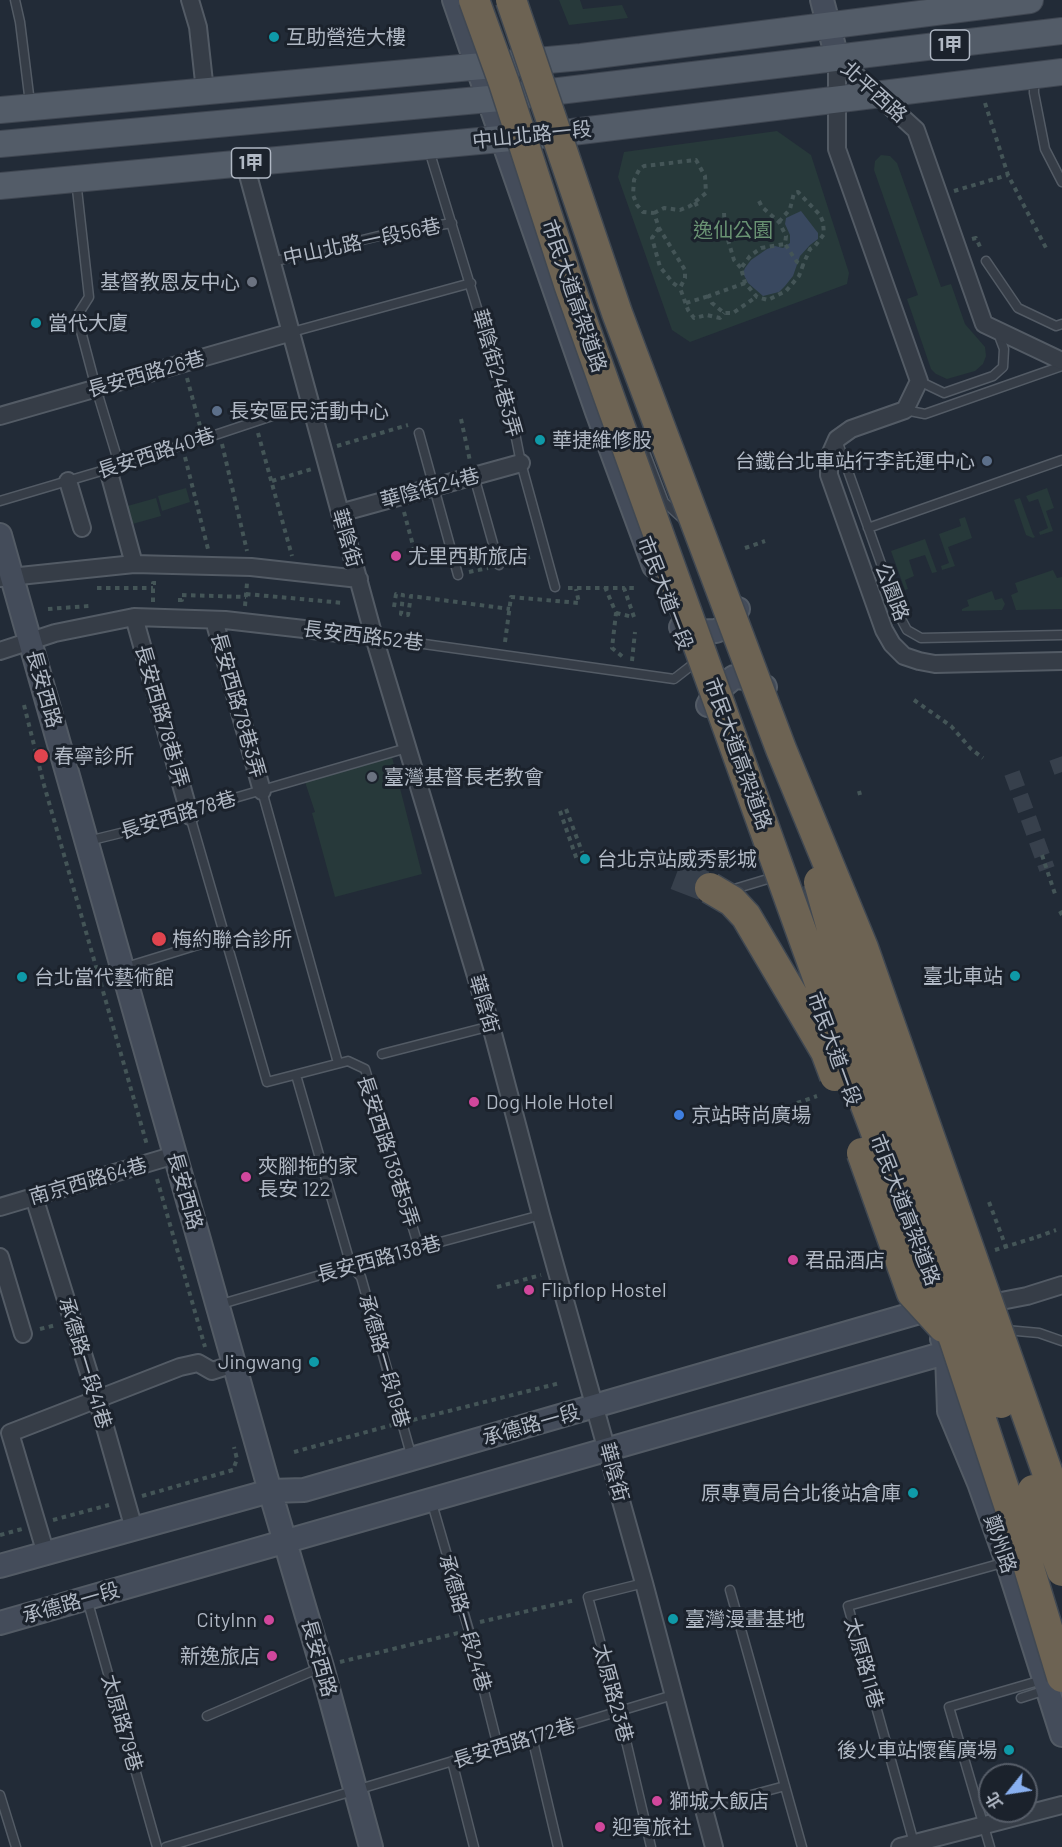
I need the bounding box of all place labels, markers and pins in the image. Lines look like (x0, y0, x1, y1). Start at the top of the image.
place label: 互助營造大樓 (286, 25, 406, 49)
marker: 互助營造大樓 (267, 30, 281, 44)
place label: 基督教恩友中心 (100, 270, 240, 294)
marker: 基督教恩友中心 (245, 275, 259, 289)
place label: 當代大廈 (48, 311, 128, 335)
marker: 當代大廈 (29, 316, 43, 330)
place label: 長安區民活動中心 (229, 399, 389, 423)
marker: 長安區民活動中心 (210, 404, 224, 418)
place label: 華捷維修股 (552, 428, 652, 452)
marker: 華捷維修股 (533, 433, 547, 447)
place label: 台鐵台北車站行李託運中心 (735, 449, 975, 473)
marker: 台鐵台北車站行李託運中心 (980, 454, 994, 468)
place label: 尤里西斯旅店 (408, 544, 528, 568)
marker: 尤里西斯旅店 (389, 549, 403, 563)
place label: 春寧診所 (54, 744, 134, 768)
marker: 春寧診所 (32, 747, 50, 765)
place label: 臺灣基督長老教會 (384, 765, 544, 789)
marker: 臺灣基督長老教會 (365, 770, 379, 784)
place label: 台北京站威秀影城 (597, 847, 757, 871)
marker: 台北京站威秀影城 (578, 852, 592, 866)
place label: 梅約聯合診所 (172, 927, 292, 951)
marker: 梅約聯合診所 (150, 930, 168, 948)
place label: 臺北車站 (923, 964, 1003, 988)
place label: 台北當代藝術館 (34, 965, 174, 989)
marker: 臺北車站 (1008, 969, 1022, 983)
marker: 台北當代藝術館 (15, 970, 29, 984)
place label: Dog Hole Hotel (486, 1090, 613, 1114)
marker: Dog Hole Hotel (467, 1095, 481, 1109)
place label: 京站時尚廣場 (691, 1103, 811, 1127)
marker: 京站時尚廣場 (672, 1108, 686, 1122)
place label: 夾腳拖的家 長安 122 (258, 1154, 358, 1201)
marker: 夾腳拖的家 長安 122 (239, 1170, 253, 1184)
place label: 君品酒店 (805, 1248, 885, 1272)
marker: 君品酒店 (786, 1253, 800, 1267)
place label: Flipflop Hostel (541, 1278, 667, 1302)
marker: Flipflop Hostel (522, 1283, 536, 1297)
place label: Jingwang (218, 1350, 302, 1374)
marker: Jingwang (307, 1355, 321, 1369)
place label: 原專賣局台北後站倉庫 (701, 1481, 901, 1505)
marker: 原專賣局台北後站倉庫 (906, 1486, 920, 1500)
place label: 臺灣漫畫基地 (685, 1607, 805, 1631)
place label: CityInn (197, 1608, 257, 1632)
marker: 臺灣漫畫基地 (666, 1612, 680, 1626)
marker: CityInn (262, 1613, 276, 1627)
place label: 新逸旅店 (180, 1644, 260, 1668)
marker: 新逸旅店 (265, 1649, 279, 1663)
place label: 後火車站懷舊廣場 (837, 1738, 997, 1762)
marker: 後火車站懷舊廣場 (1002, 1743, 1016, 1757)
place label: 獅城大飯店 (669, 1789, 769, 1813)
marker: 獅城大飯店 (650, 1794, 664, 1808)
place label: 迎賓旅社 (612, 1815, 692, 1839)
marker: 迎賓旅社 (593, 1820, 607, 1834)

